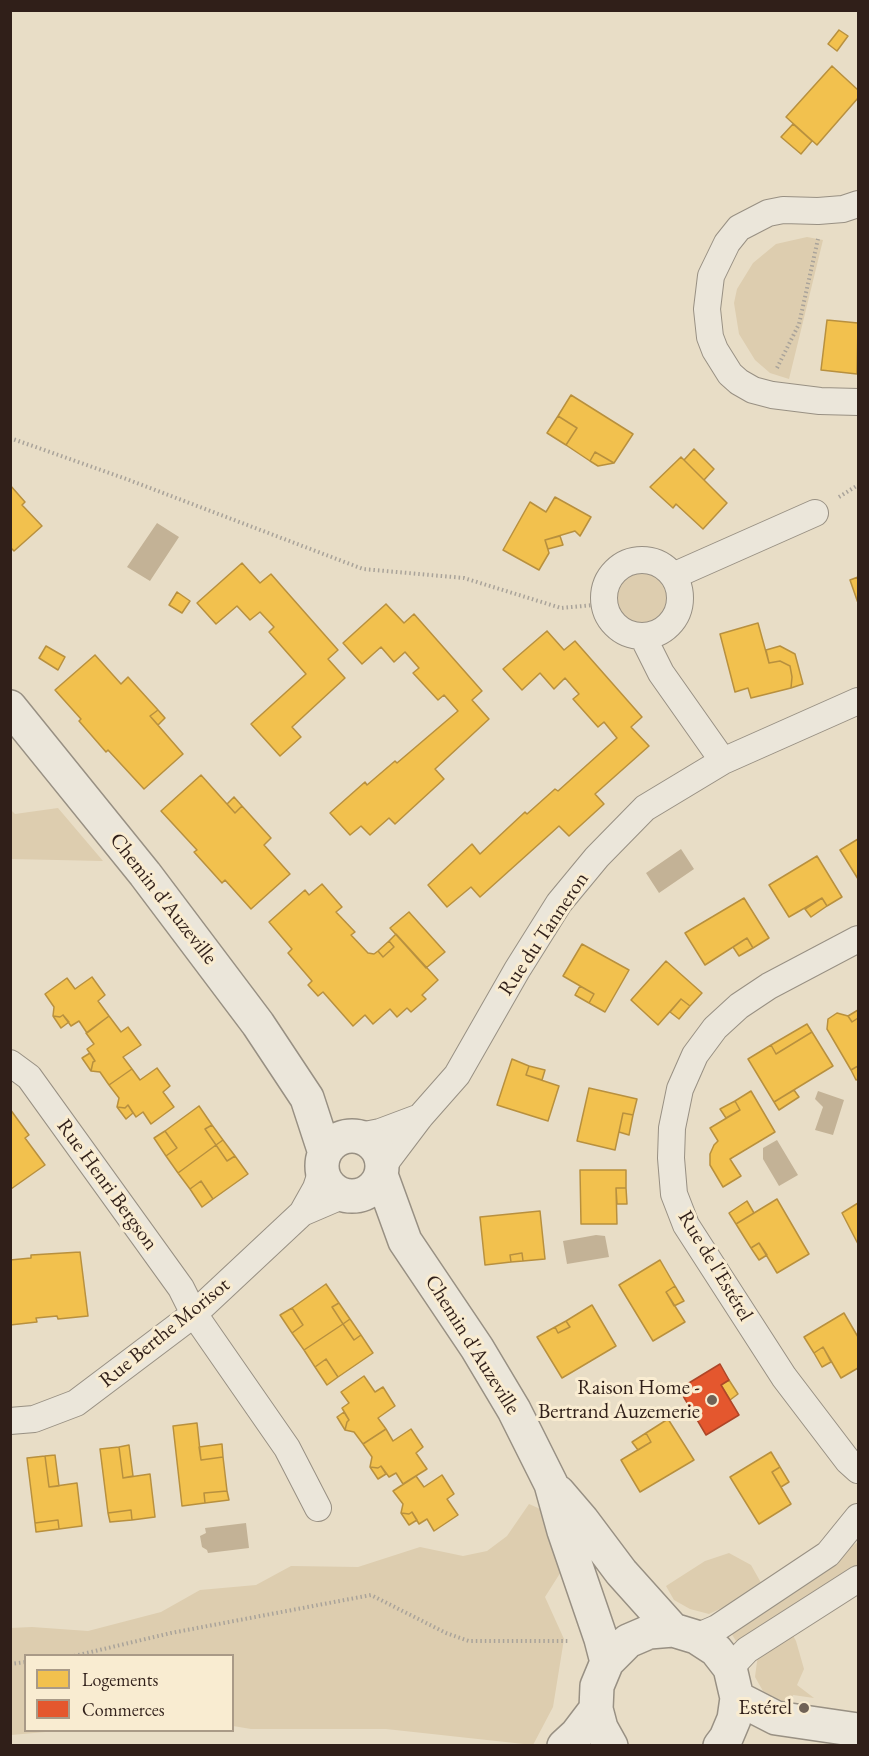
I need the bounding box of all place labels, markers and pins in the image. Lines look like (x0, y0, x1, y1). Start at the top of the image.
place label: Raison Home - Bertrand Auzemerie (538, 1375, 700, 1425)
marker: Raison Home - Bertrand Auzemerie (705, 1393, 719, 1407)
place label: Estérel (738, 1695, 792, 1721)
marker: Estérel (797, 1701, 811, 1715)

